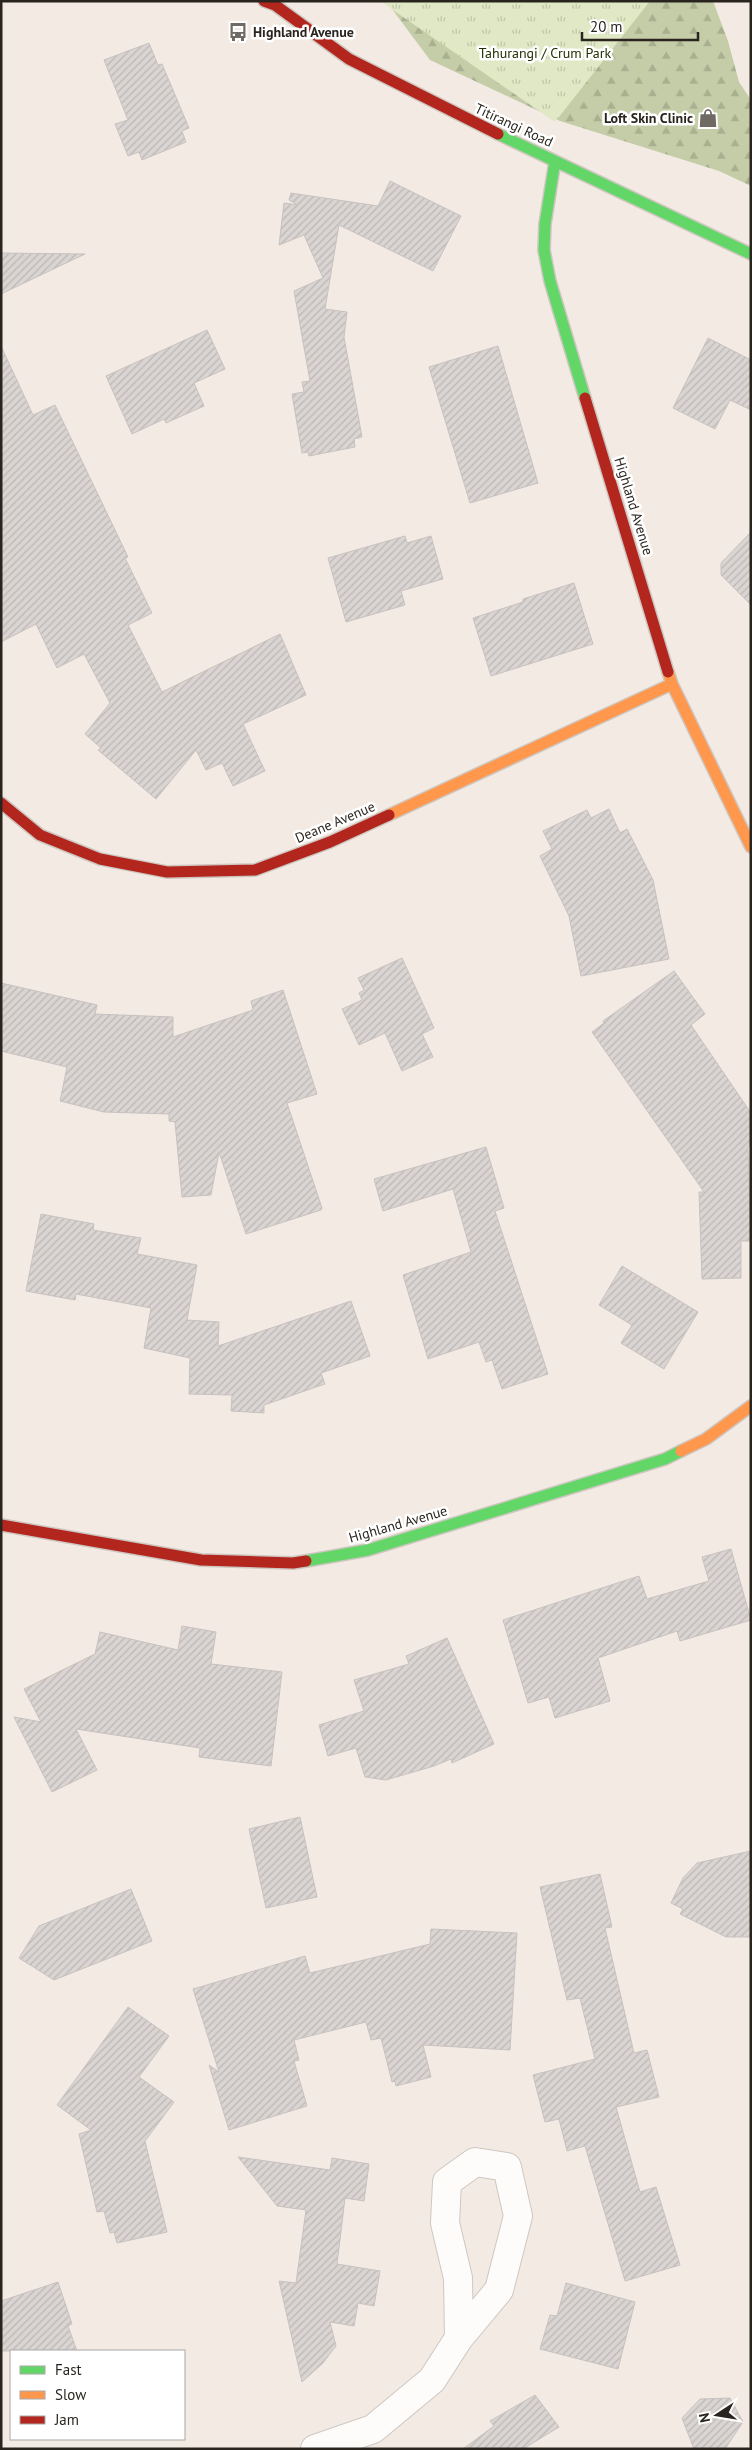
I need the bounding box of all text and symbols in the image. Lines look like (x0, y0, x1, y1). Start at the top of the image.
scale bar (582, 10, 698, 42)
text: 20 m (590, 17, 623, 36)
bus stop icon: Highland Avenue (227, 21, 249, 43)
place label: Highland Avenue (253, 23, 354, 41)
park label: Tahurangi / Crum Park (479, 44, 612, 62)
street label: Titirangi Road (472, 99, 556, 151)
shop icon: Loft Skin Clinic (697, 107, 719, 129)
place label: Loft Skin Clinic (604, 109, 693, 127)
street label: Highland Avenue (611, 455, 657, 557)
street label: Deane Avenue (292, 797, 378, 847)
street label: Highland Avenue (347, 1501, 449, 1547)
legend (10, 2350, 185, 2440)
text: Fast (55, 2360, 82, 2379)
text: Slow (55, 2385, 86, 2404)
north arrow (692, 2390, 742, 2440)
text: Jam (54, 2410, 79, 2429)
text: N (695, 2411, 714, 2424)

